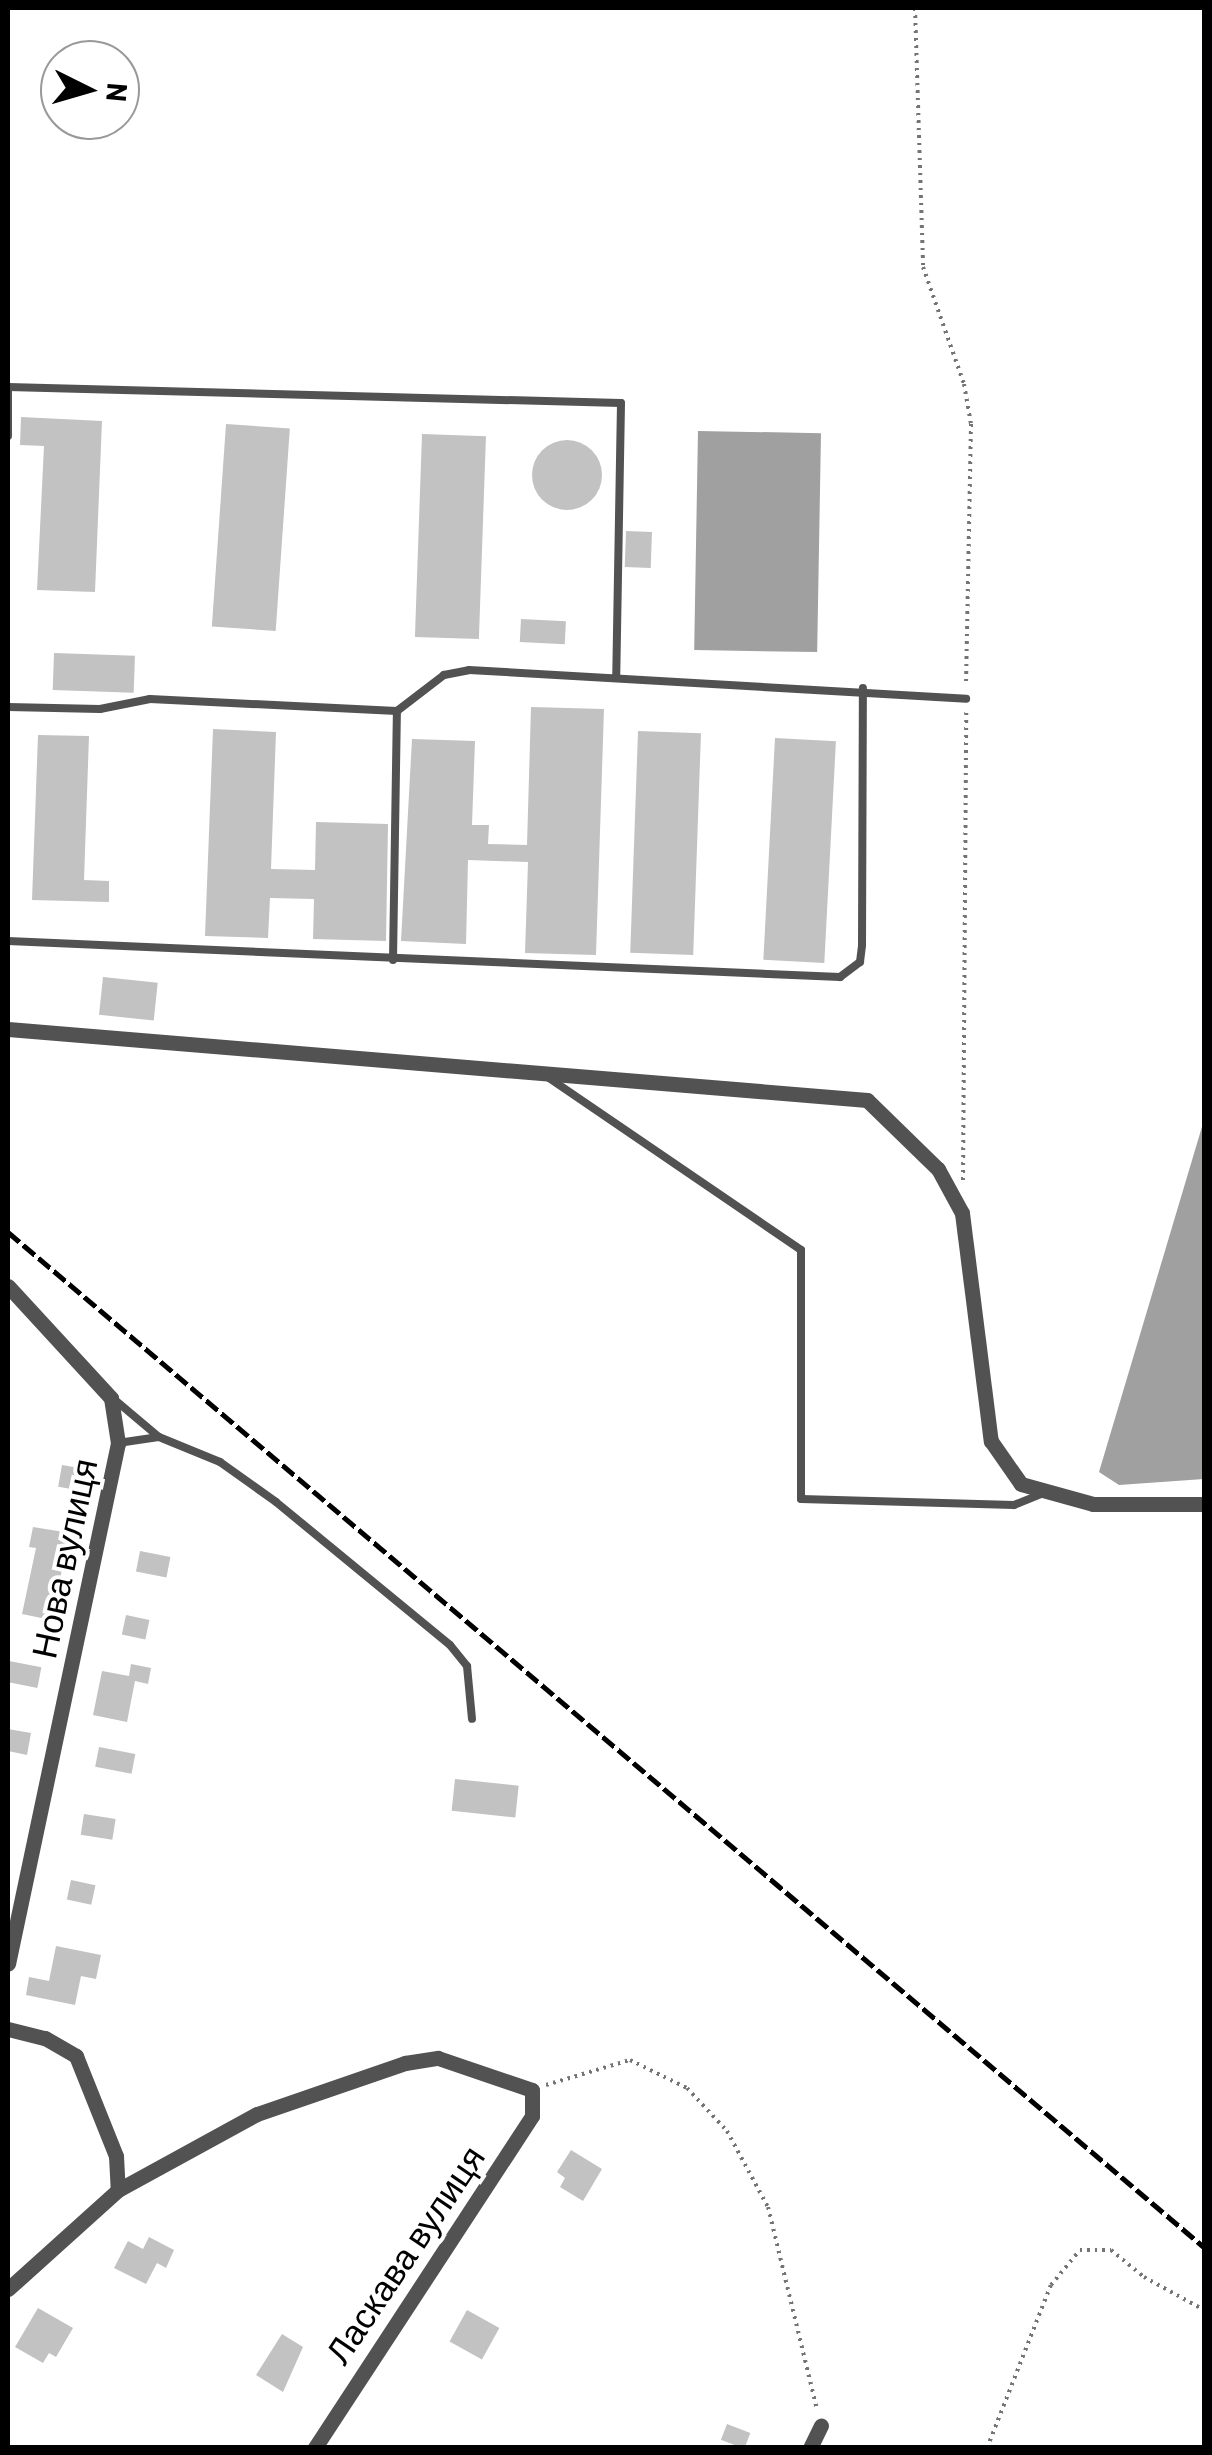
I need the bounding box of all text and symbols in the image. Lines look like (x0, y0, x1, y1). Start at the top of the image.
north arrow (40, 40, 140, 140)
text: N (100, 82, 136, 103)
street label: Нова вулиця (21, 1454, 105, 1662)
street label: Ласкава вулиця (316, 2137, 492, 2371)

